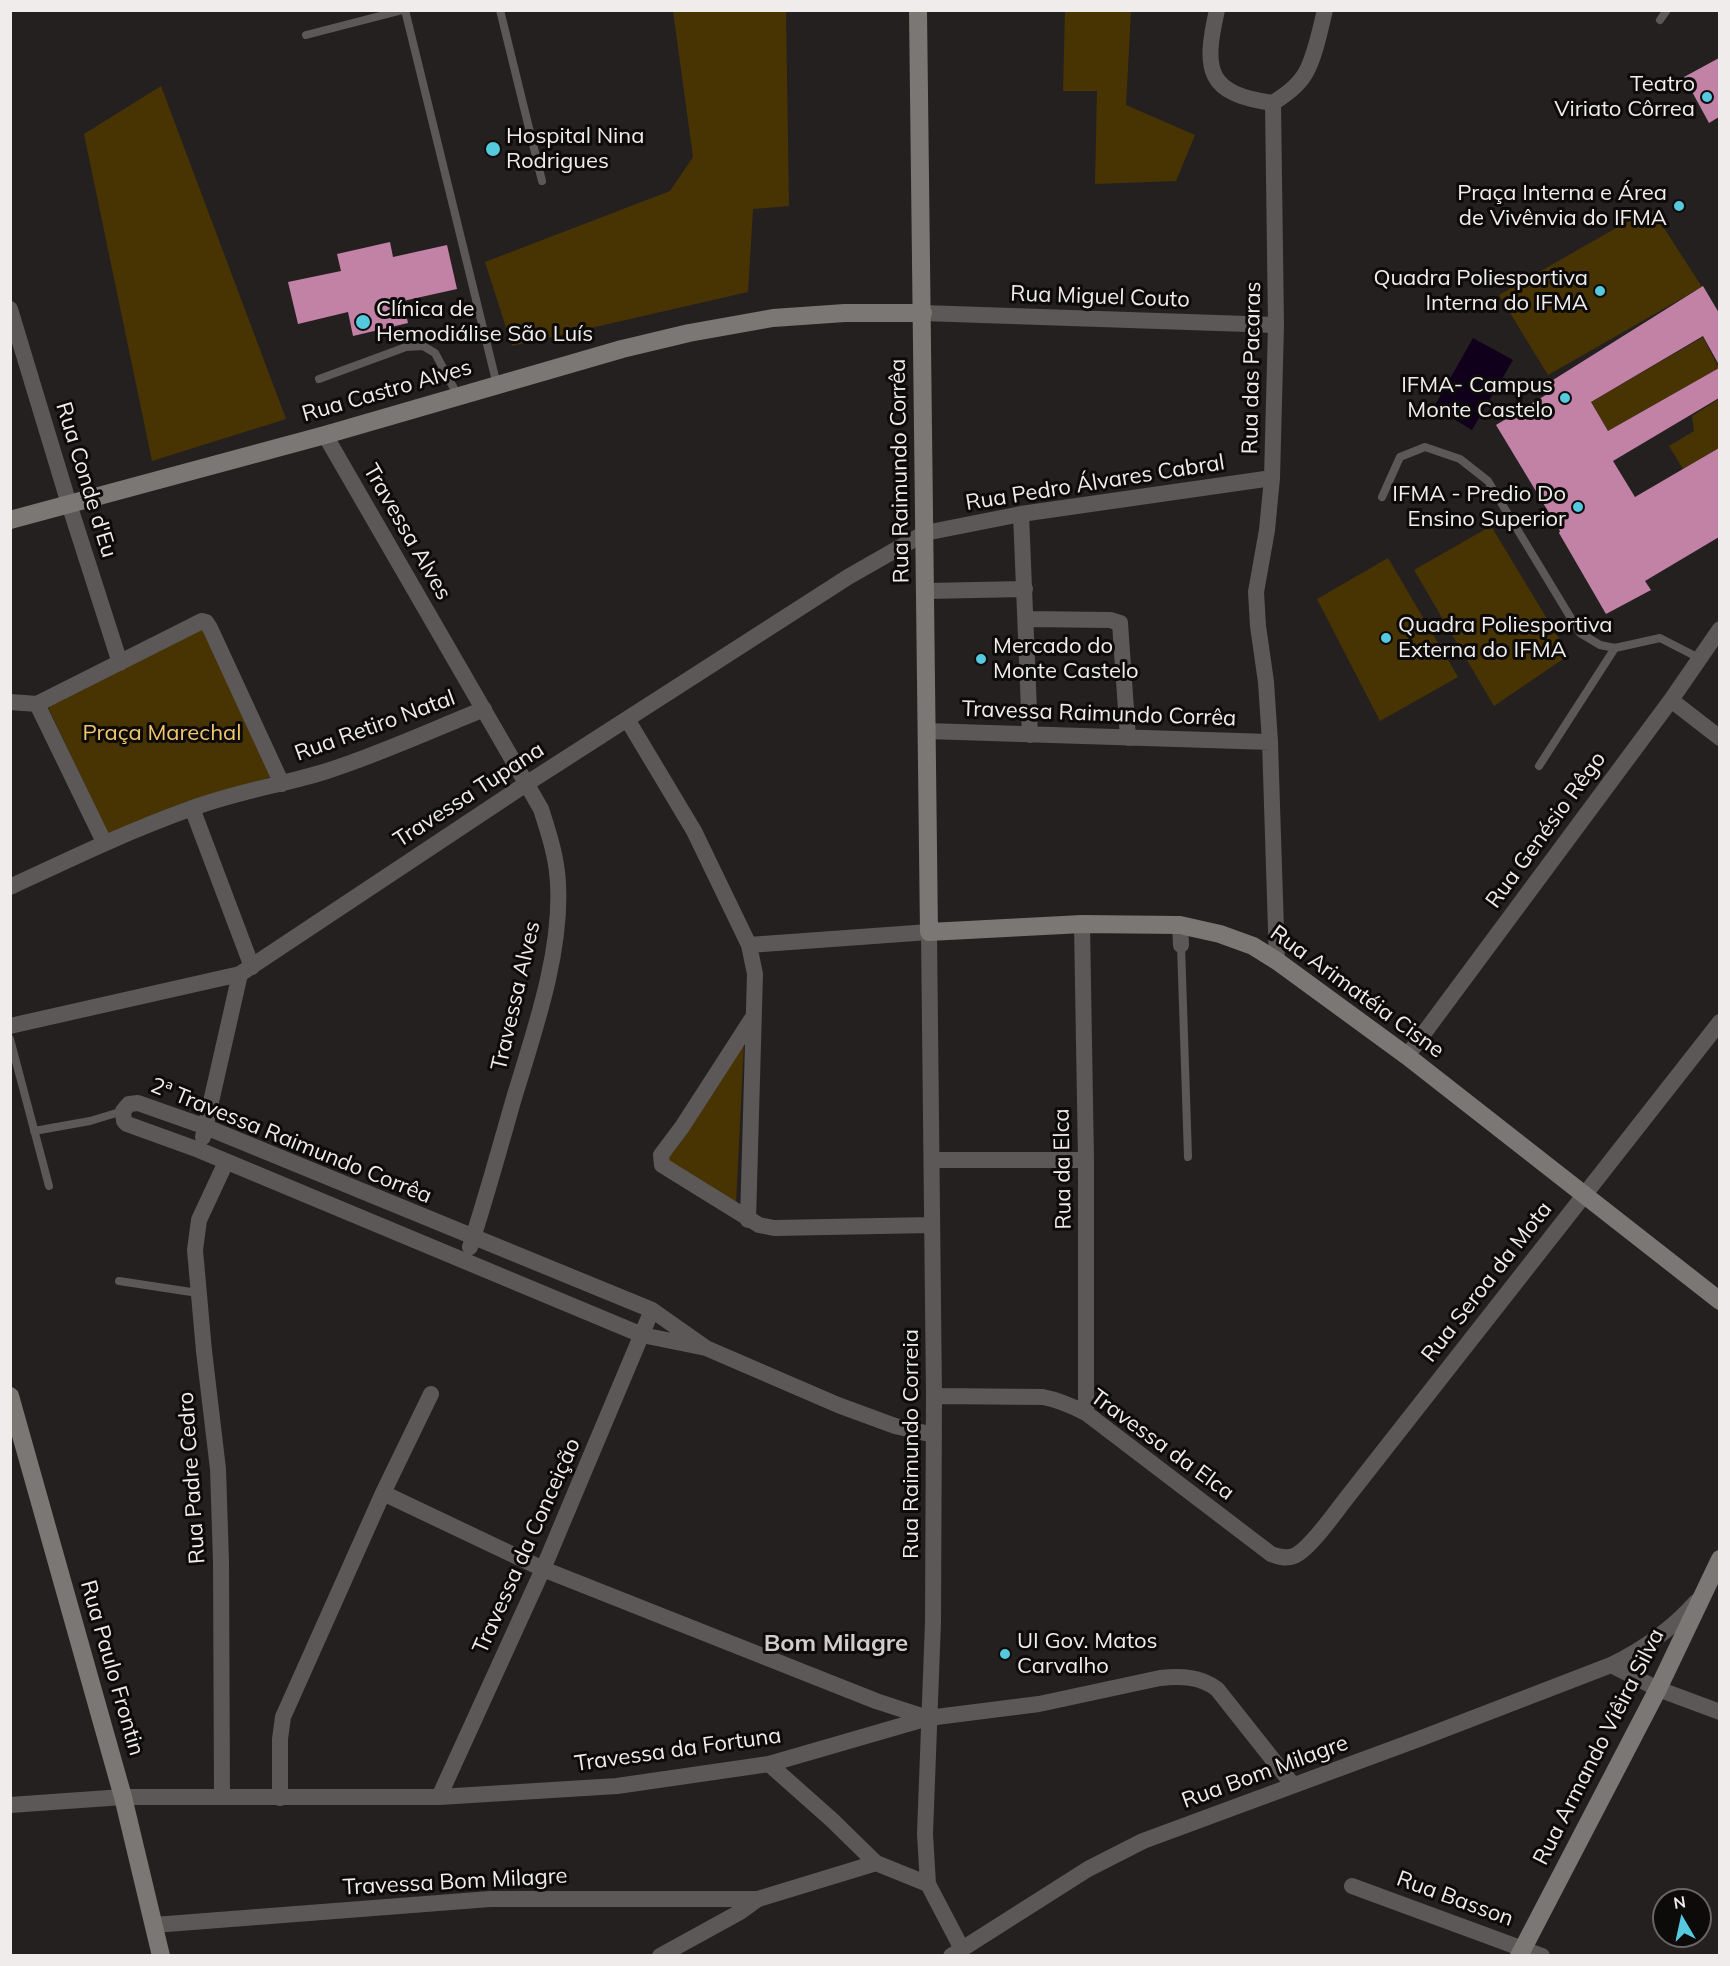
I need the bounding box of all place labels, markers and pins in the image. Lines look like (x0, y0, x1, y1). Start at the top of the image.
place label: Teatro Viriato Côrrea (1554, 71, 1695, 122)
marker: Teatro Viriato Côrrea (1700, 90, 1714, 104)
place label: Hospital Nina Rodrigues (506, 123, 644, 174)
marker: Hospital Nina Rodrigues (484, 140, 502, 158)
place label: Praça Interna e Área de Vivênvia do IFMA (1457, 180, 1667, 231)
marker: Praça Interna e Área de Vivênvia do IFMA (1672, 199, 1686, 213)
place label: Quadra Poliesportiva Interna do IFMA (1373, 265, 1588, 316)
marker: Quadra Poliesportiva Interna do IFMA (1593, 284, 1607, 298)
place label: Clínica de Hemodiálise São Luís (376, 296, 593, 348)
marker: Clínica de Hemodiálise São Luís (354, 313, 372, 331)
place label: IFMA- Campus Monte Castelo (1401, 372, 1553, 424)
marker: IFMA- Campus Monte Castelo (1558, 391, 1572, 405)
place label: IFMA - Predio Do Ensino Superior (1392, 481, 1566, 532)
marker: IFMA - Predio Do Ensino Superior (1571, 500, 1585, 514)
place label: Quadra Poliesportiva Externa do IFMA (1398, 612, 1613, 664)
marker: Quadra Poliesportiva Externa do IFMA (1379, 631, 1393, 645)
place label: Mercado do Monte Castelo (993, 633, 1139, 684)
marker: Mercado do Monte Castelo (974, 652, 988, 666)
place label: UI Gov. Matos Carvalho (1017, 1628, 1157, 1680)
marker: UI Gov. Matos Carvalho (998, 1647, 1012, 1661)

